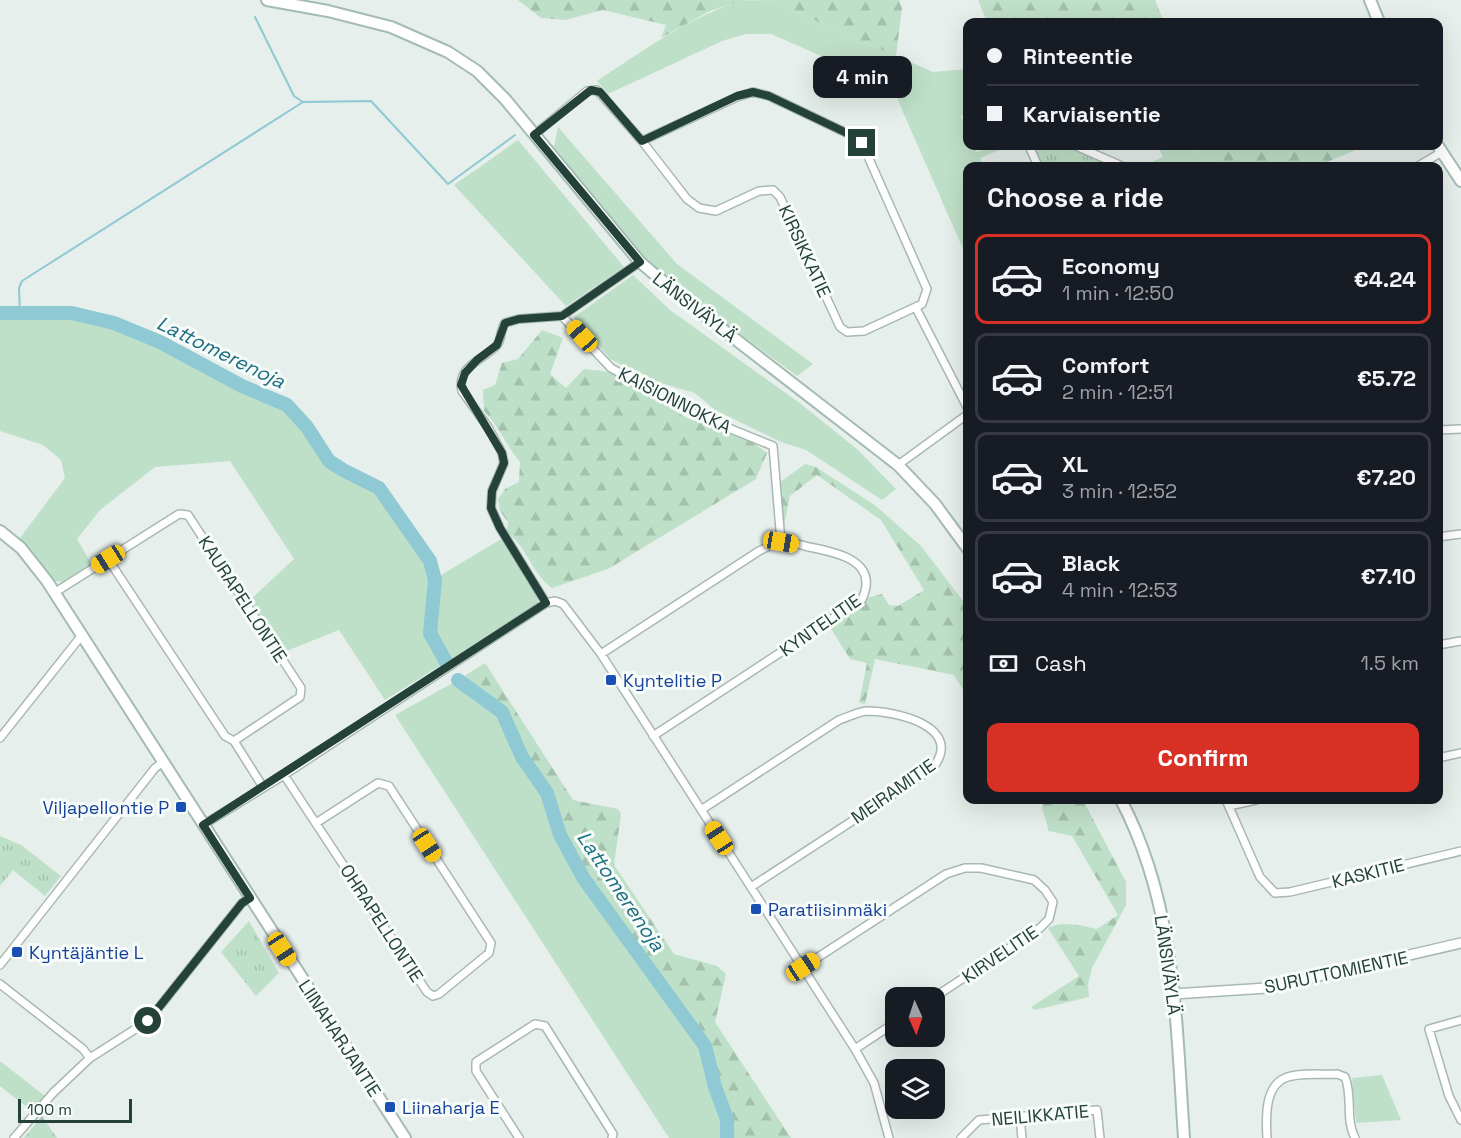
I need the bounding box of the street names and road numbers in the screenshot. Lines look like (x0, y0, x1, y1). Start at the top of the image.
street label: KIRSIKKATIE (774, 201, 836, 301)
street label: LÄNSIVÄYLÄ (648, 267, 742, 347)
street label: KAISIONNOKKA (615, 362, 735, 438)
street label: KAURAPELLONTIE (194, 531, 292, 667)
street label: KYNTELITIE (775, 589, 865, 661)
street label: MEIRAMITIE (846, 754, 940, 828)
street label: KASKITIE (1329, 853, 1407, 893)
street label: OHRAPELLONTIE (335, 860, 429, 986)
street label: LÄNSIVÄYLÄ (1150, 913, 1186, 1017)
street label: KIRVELITIE (957, 920, 1043, 988)
street label: SURUTTOMIENTIE (1262, 946, 1410, 998)
street label: LIINAHARJANTIE (294, 975, 386, 1101)
street label: NEILIKKATIE (990, 1099, 1090, 1131)

